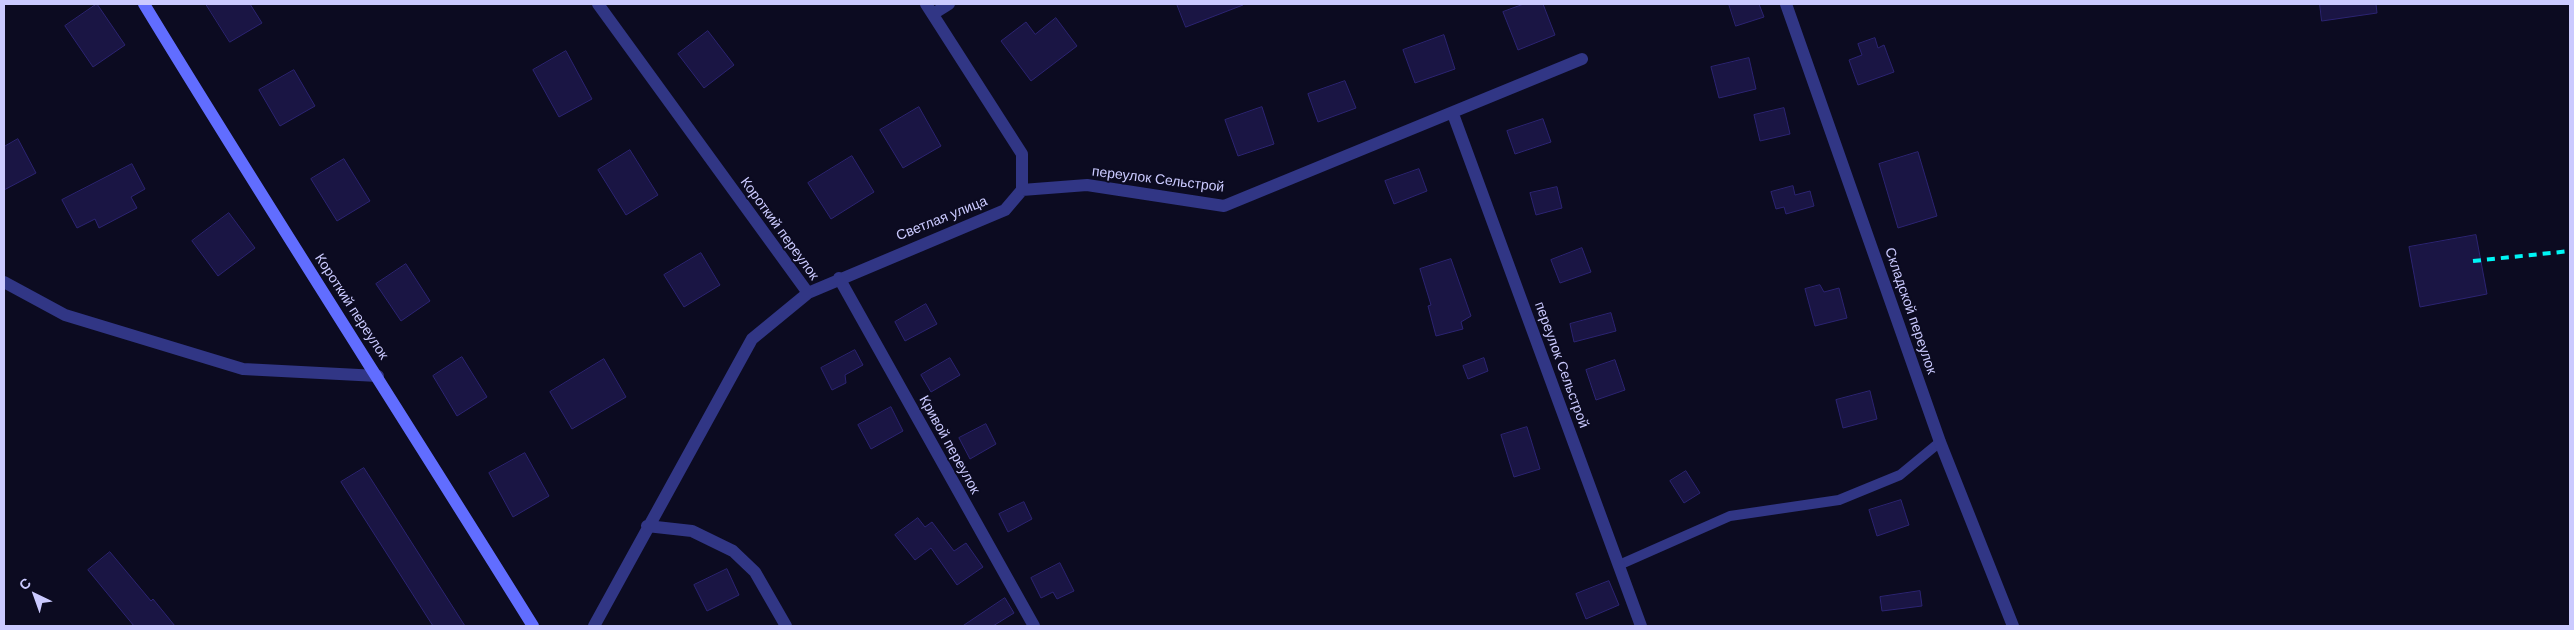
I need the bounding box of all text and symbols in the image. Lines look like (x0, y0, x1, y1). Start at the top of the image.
street label: переулок Сельстрой (1091, 164, 1225, 196)
street label: Короткий переулок (736, 174, 822, 284)
street label: Светлая улица (894, 193, 990, 245)
street label: Складской переулок (1880, 245, 1940, 377)
street label: Короткий переулок (311, 251, 391, 363)
street label: переулок Сельстрой (1530, 300, 1592, 430)
street label: Кривой переулок (915, 393, 983, 497)
north arrow (10, 570, 60, 620)
text: С (15, 574, 35, 594)

